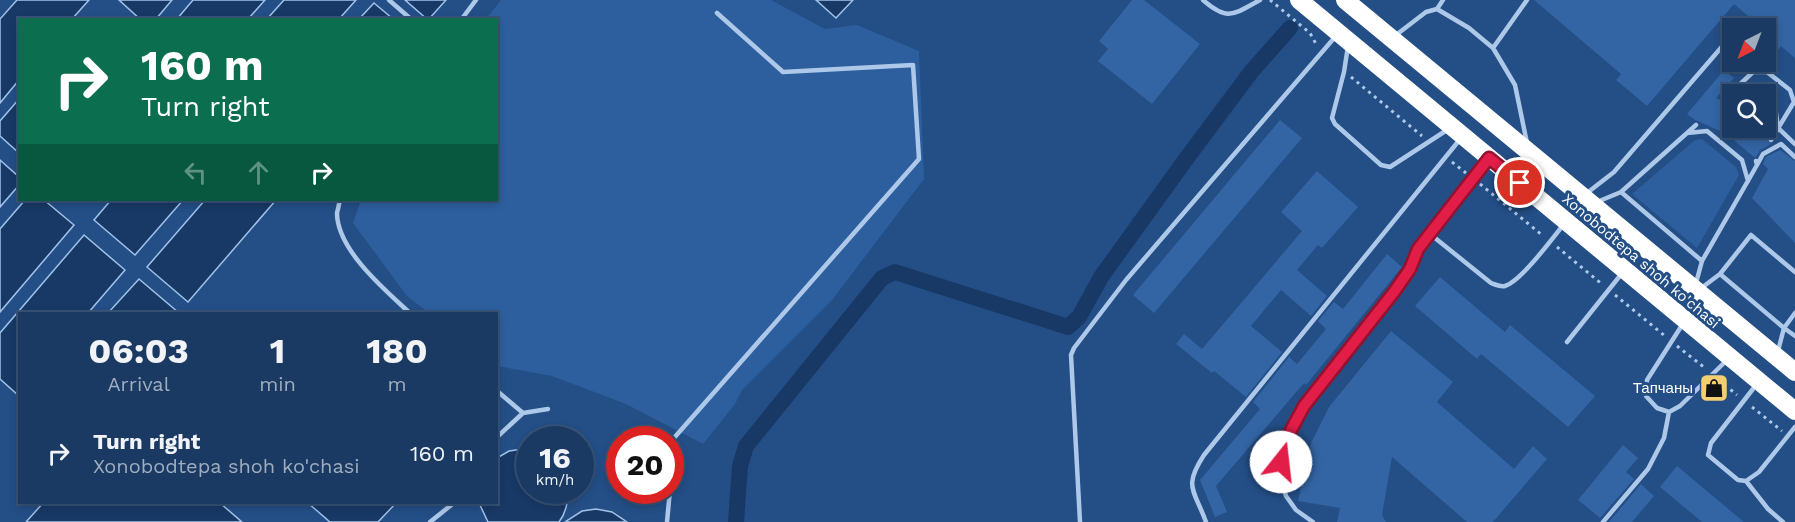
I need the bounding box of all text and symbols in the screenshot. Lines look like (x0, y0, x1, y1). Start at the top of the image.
north arrow (1722, 18, 1776, 72)
map controls (1722, 18, 1776, 138)
text: 160 m (141, 41, 264, 90)
icon: right (42, 42, 120, 120)
button: search (1722, 84, 1776, 138)
text: Turn right (141, 91, 270, 123)
icon: left (179, 156, 212, 189)
icon: ahead (242, 156, 275, 189)
icon: right (305, 156, 338, 189)
pin (1494, 157, 1545, 208)
icon: arrive (1503, 166, 1536, 199)
street label: Xonobodtepa shoh ko'chasi (1559, 190, 1723, 332)
text: 06:03 (88, 330, 189, 372)
text: 1 (270, 330, 285, 372)
text: 180 (366, 330, 428, 372)
text: Arrival (107, 372, 170, 396)
text: min (259, 372, 296, 396)
text: m (387, 372, 407, 396)
shop icon: Тапчаны (1698, 372, 1730, 404)
place label: Тапчаны (1633, 379, 1693, 397)
speed limit sign: 20 (606, 426, 684, 504)
text: Turn right (93, 429, 200, 454)
position arrow (1249, 430, 1313, 494)
icon: right (42, 437, 75, 470)
text: 16 (539, 440, 571, 475)
text: 160 m (410, 441, 474, 466)
text: Xonobodtepa shoh ko'chasi (93, 454, 360, 478)
text: km/h (536, 471, 574, 489)

